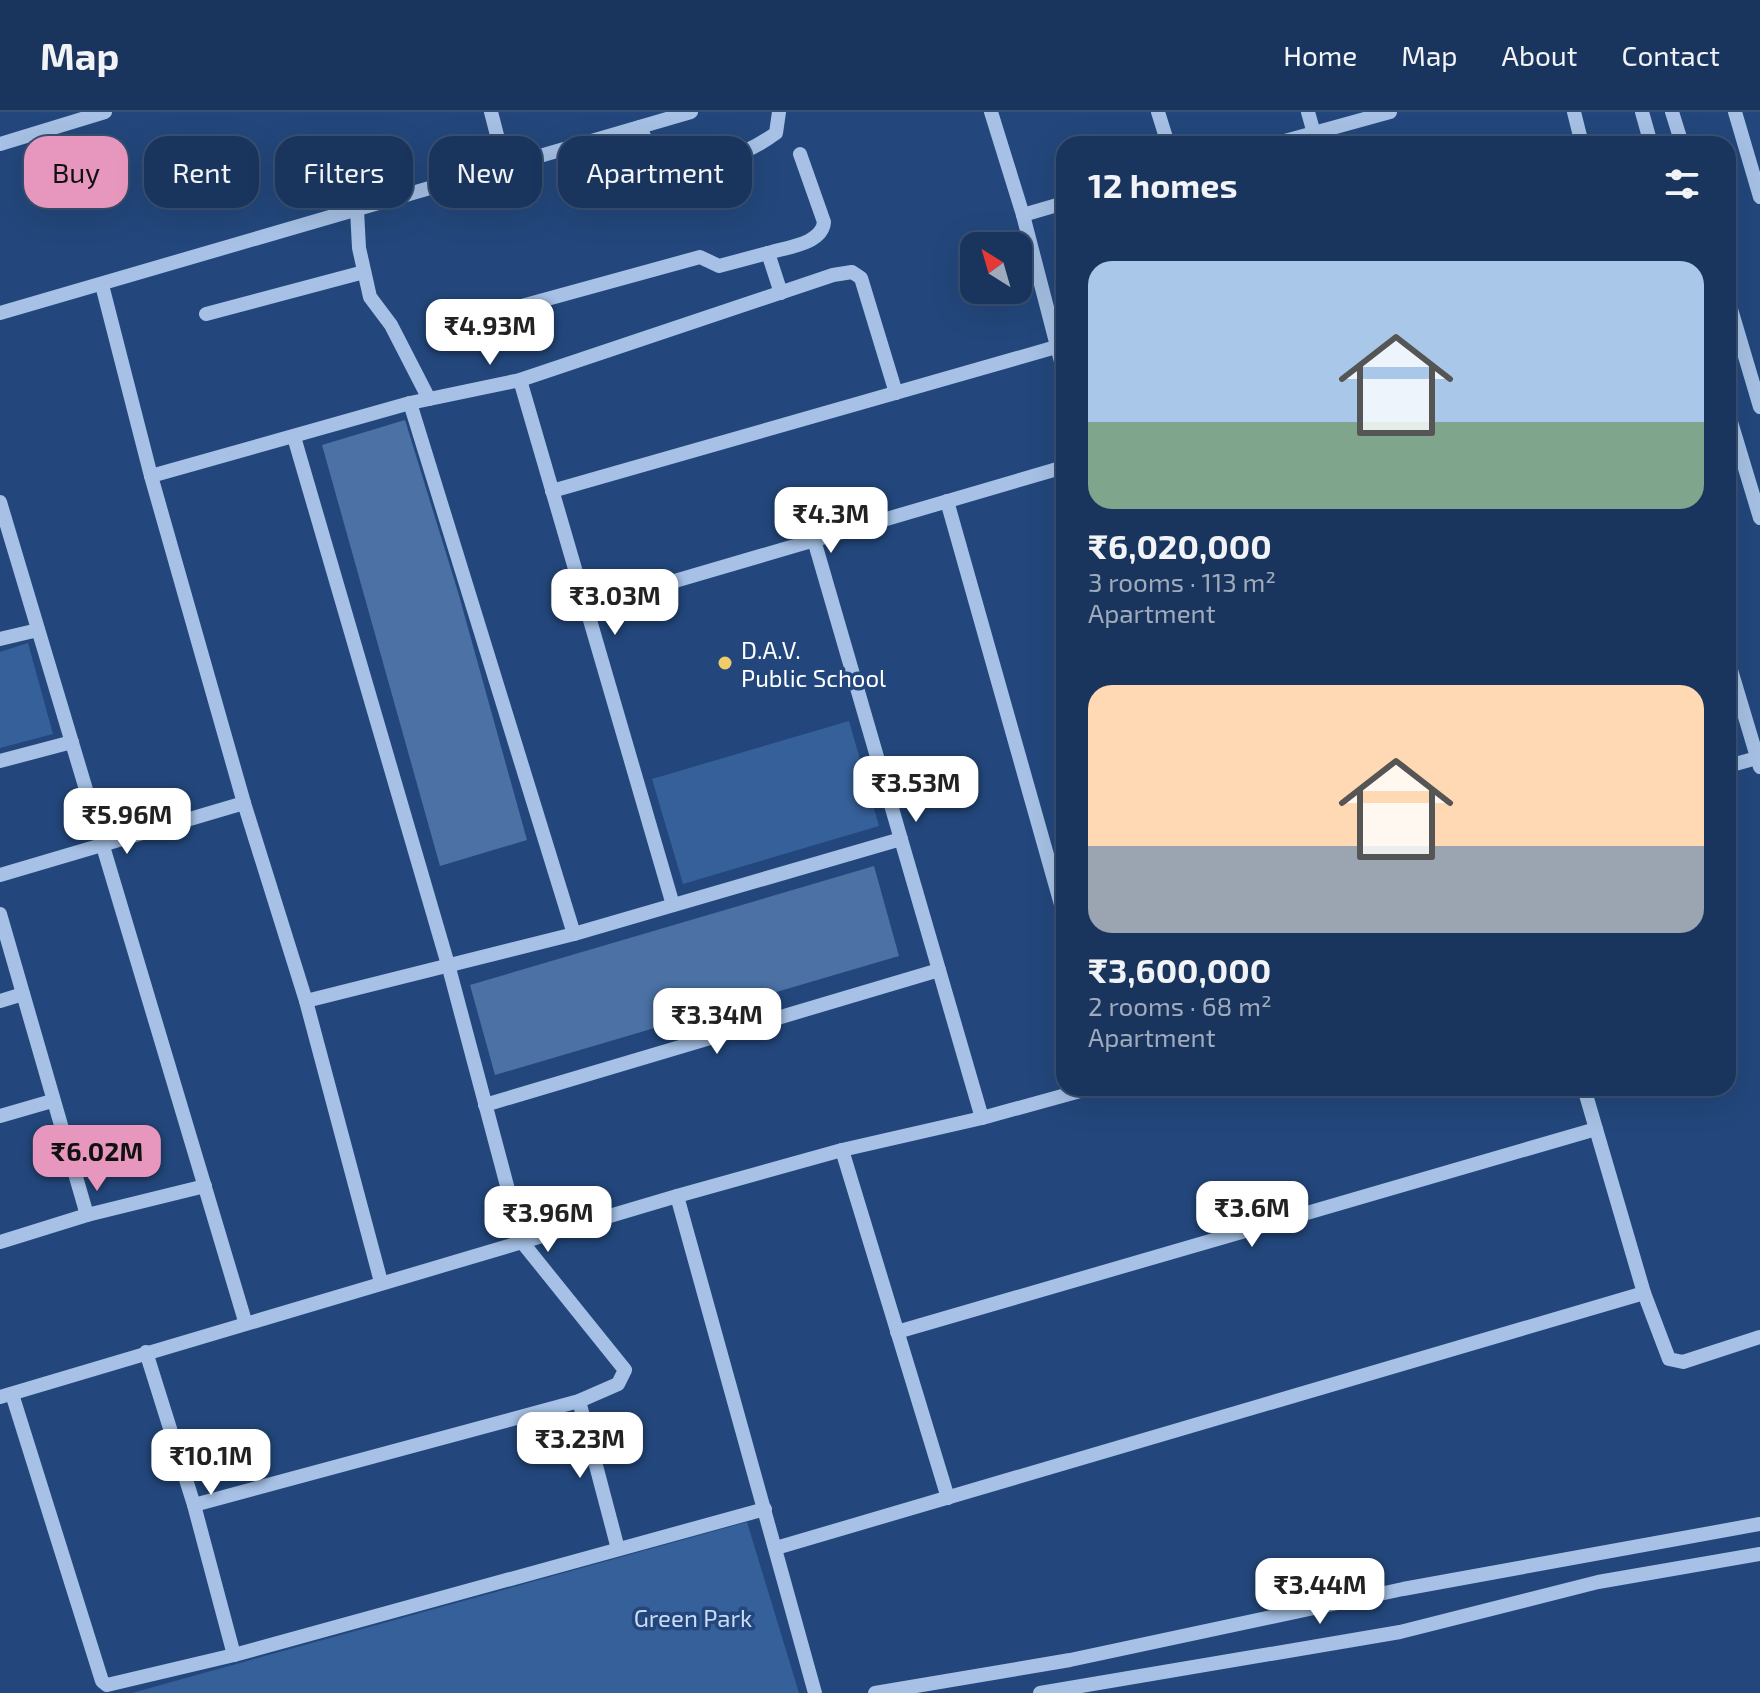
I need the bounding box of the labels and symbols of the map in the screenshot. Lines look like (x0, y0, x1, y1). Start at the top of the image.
north arrow (960, 232, 1032, 304)
pin: ₹4.93M (425, 299, 555, 367)
pin: ₹4.3M (775, 487, 887, 555)
pin: ₹3.03M (550, 569, 680, 637)
place label: D.A.V. Public School (741, 635, 886, 692)
marker: D.A.V. Public School (716, 654, 734, 672)
pin: ₹3.53M (851, 756, 981, 824)
pin: ₹5.96M (62, 788, 192, 856)
pin: ₹3.34M (652, 988, 782, 1056)
pin: ₹6.02M (32, 1125, 162, 1193)
pin: ₹3.6M (1196, 1181, 1308, 1249)
pin: ₹3.96M (483, 1186, 613, 1254)
pin: ₹3.23M (515, 1412, 645, 1480)
pin: ₹10.1M (146, 1429, 276, 1497)
pin: ₹3.44M (1255, 1558, 1385, 1626)
park label: Green Park (634, 1603, 752, 1632)

